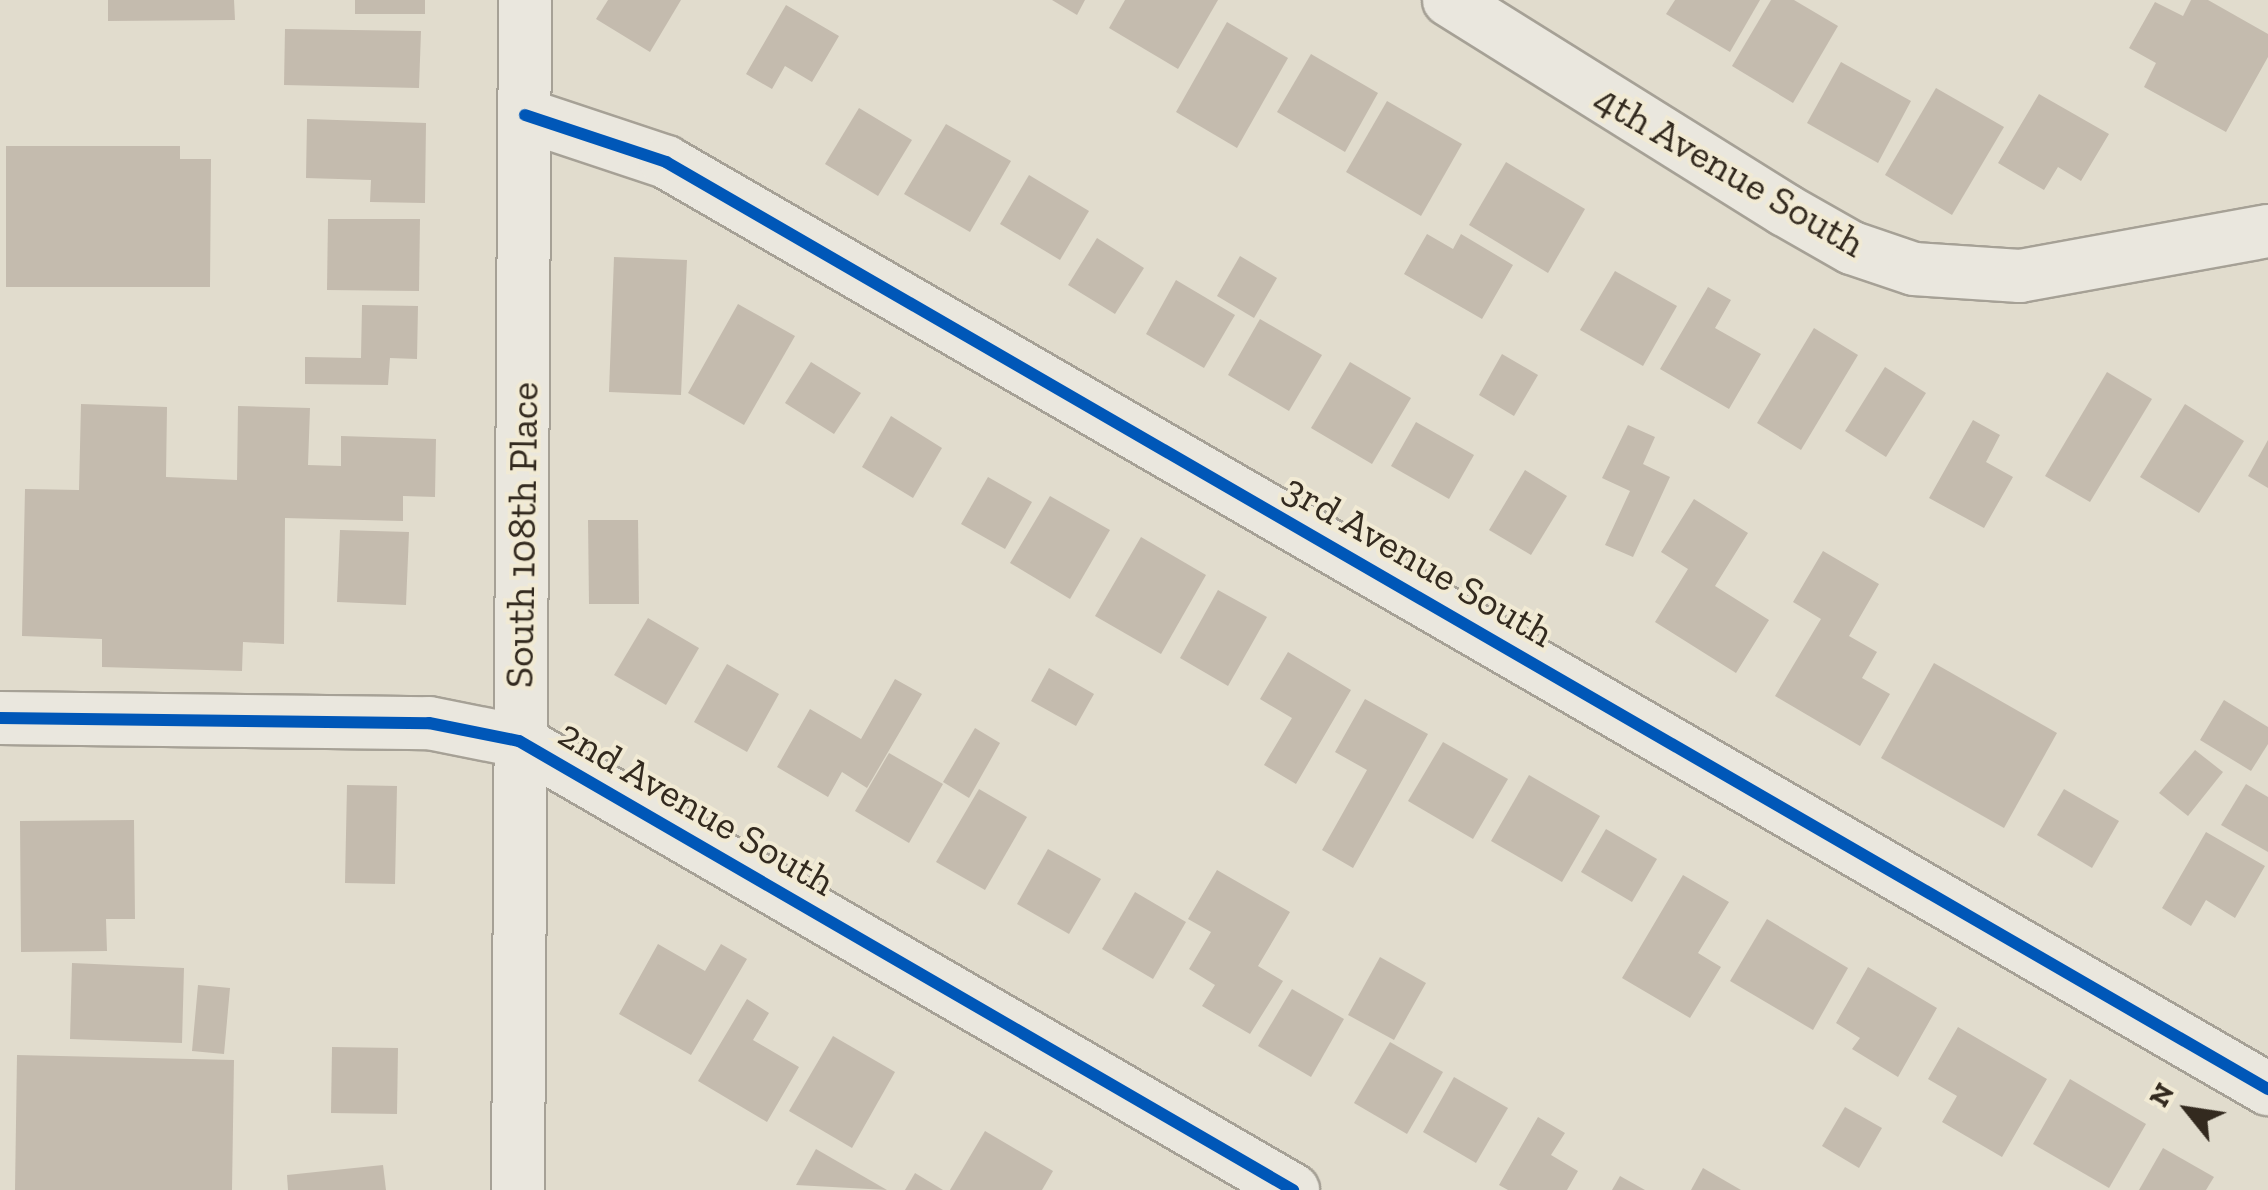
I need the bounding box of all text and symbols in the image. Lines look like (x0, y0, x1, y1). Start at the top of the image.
street label: 4th Avenue South (1586, 73, 1874, 267)
street label: South 108th Place (494, 381, 548, 689)
street label: 3rd Avenue South (1275, 463, 1563, 657)
street label: 2nd Avenue South (550, 708, 844, 906)
north arrow (2138, 1060, 2238, 1160)
text: N (2142, 1077, 2181, 1112)

